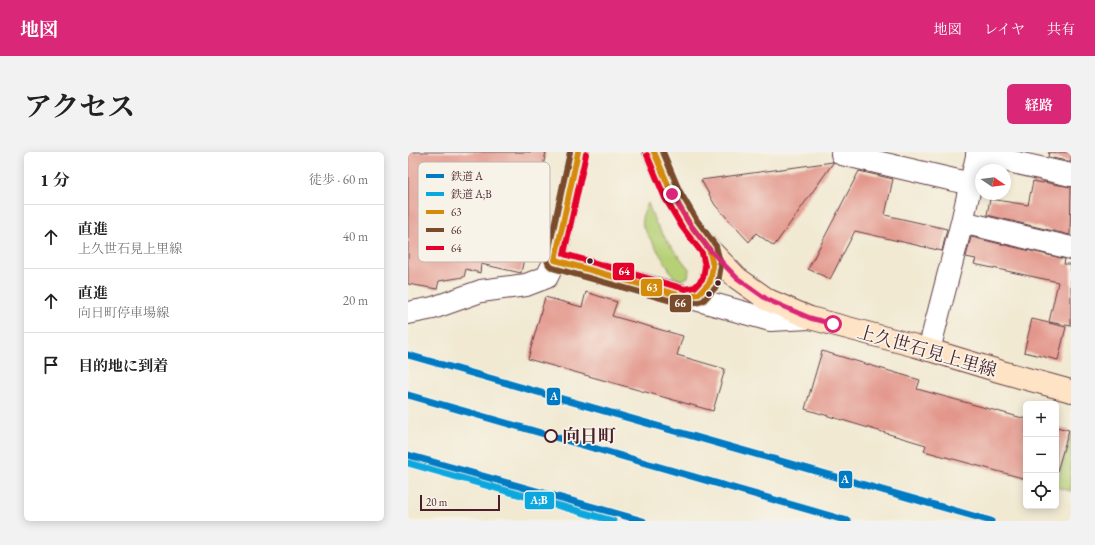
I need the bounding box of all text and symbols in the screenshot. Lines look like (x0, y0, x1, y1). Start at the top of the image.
text: 地図 (20, 17, 58, 42)
text: 地図 (934, 20, 962, 38)
text: レイヤ (984, 20, 1025, 38)
text: 共有 (1047, 20, 1075, 38)
button: 経路 (1007, 84, 1071, 124)
text: アクセス (24, 88, 135, 124)
legend (418, 162, 550, 262)
north arrow (975, 164, 1011, 200)
text: 1 分 (40, 169, 70, 191)
text: 鉄道 A (451, 169, 483, 183)
text: 徒歩 · 60 m (309, 171, 368, 188)
route end (663, 185, 681, 203)
text: 鉄道 A;B (451, 187, 492, 201)
text: 63 (451, 205, 462, 219)
text: 直進 (78, 219, 108, 238)
text: 66 (451, 223, 462, 237)
icon: ahead (40, 226, 62, 248)
text: 40 m (343, 228, 368, 245)
text: 上久世石見上里線 (78, 240, 182, 257)
text: 64 (451, 241, 462, 255)
unlabelled marker (585, 256, 595, 266)
line badge: 64 (612, 262, 635, 281)
text: 64 (618, 264, 630, 278)
line badge: 63 (640, 278, 663, 297)
unlabelled marker (713, 278, 723, 288)
text: 63 (646, 280, 658, 294)
text: 直進 (78, 283, 108, 302)
unlabelled marker (704, 289, 714, 299)
icon: ahead (40, 290, 62, 312)
text: 20 m (343, 292, 368, 309)
line badge: 66 (669, 294, 692, 313)
text: 66 (674, 296, 686, 310)
text: 向日町停車場線 (78, 304, 169, 321)
route start (824, 315, 842, 333)
street label: 上久世石見上里線 (855, 320, 1000, 381)
icon: arrive (40, 354, 62, 376)
text: 目的地に到着 (78, 356, 168, 375)
line badge: A (546, 387, 561, 406)
text: A (549, 389, 558, 403)
map controls (1023, 401, 1059, 509)
button: + (1023, 401, 1059, 437)
place label: 向日町 (562, 424, 616, 447)
marker: 向日町 (544, 429, 558, 443)
button: − (1023, 437, 1059, 473)
line badge: A (838, 470, 853, 489)
text: A (840, 472, 849, 486)
button: locate (1023, 473, 1059, 509)
line badge: A;B (524, 491, 555, 510)
scale bar (420, 493, 500, 512)
text: A;B (529, 493, 548, 507)
text: 20 m (426, 495, 447, 509)

